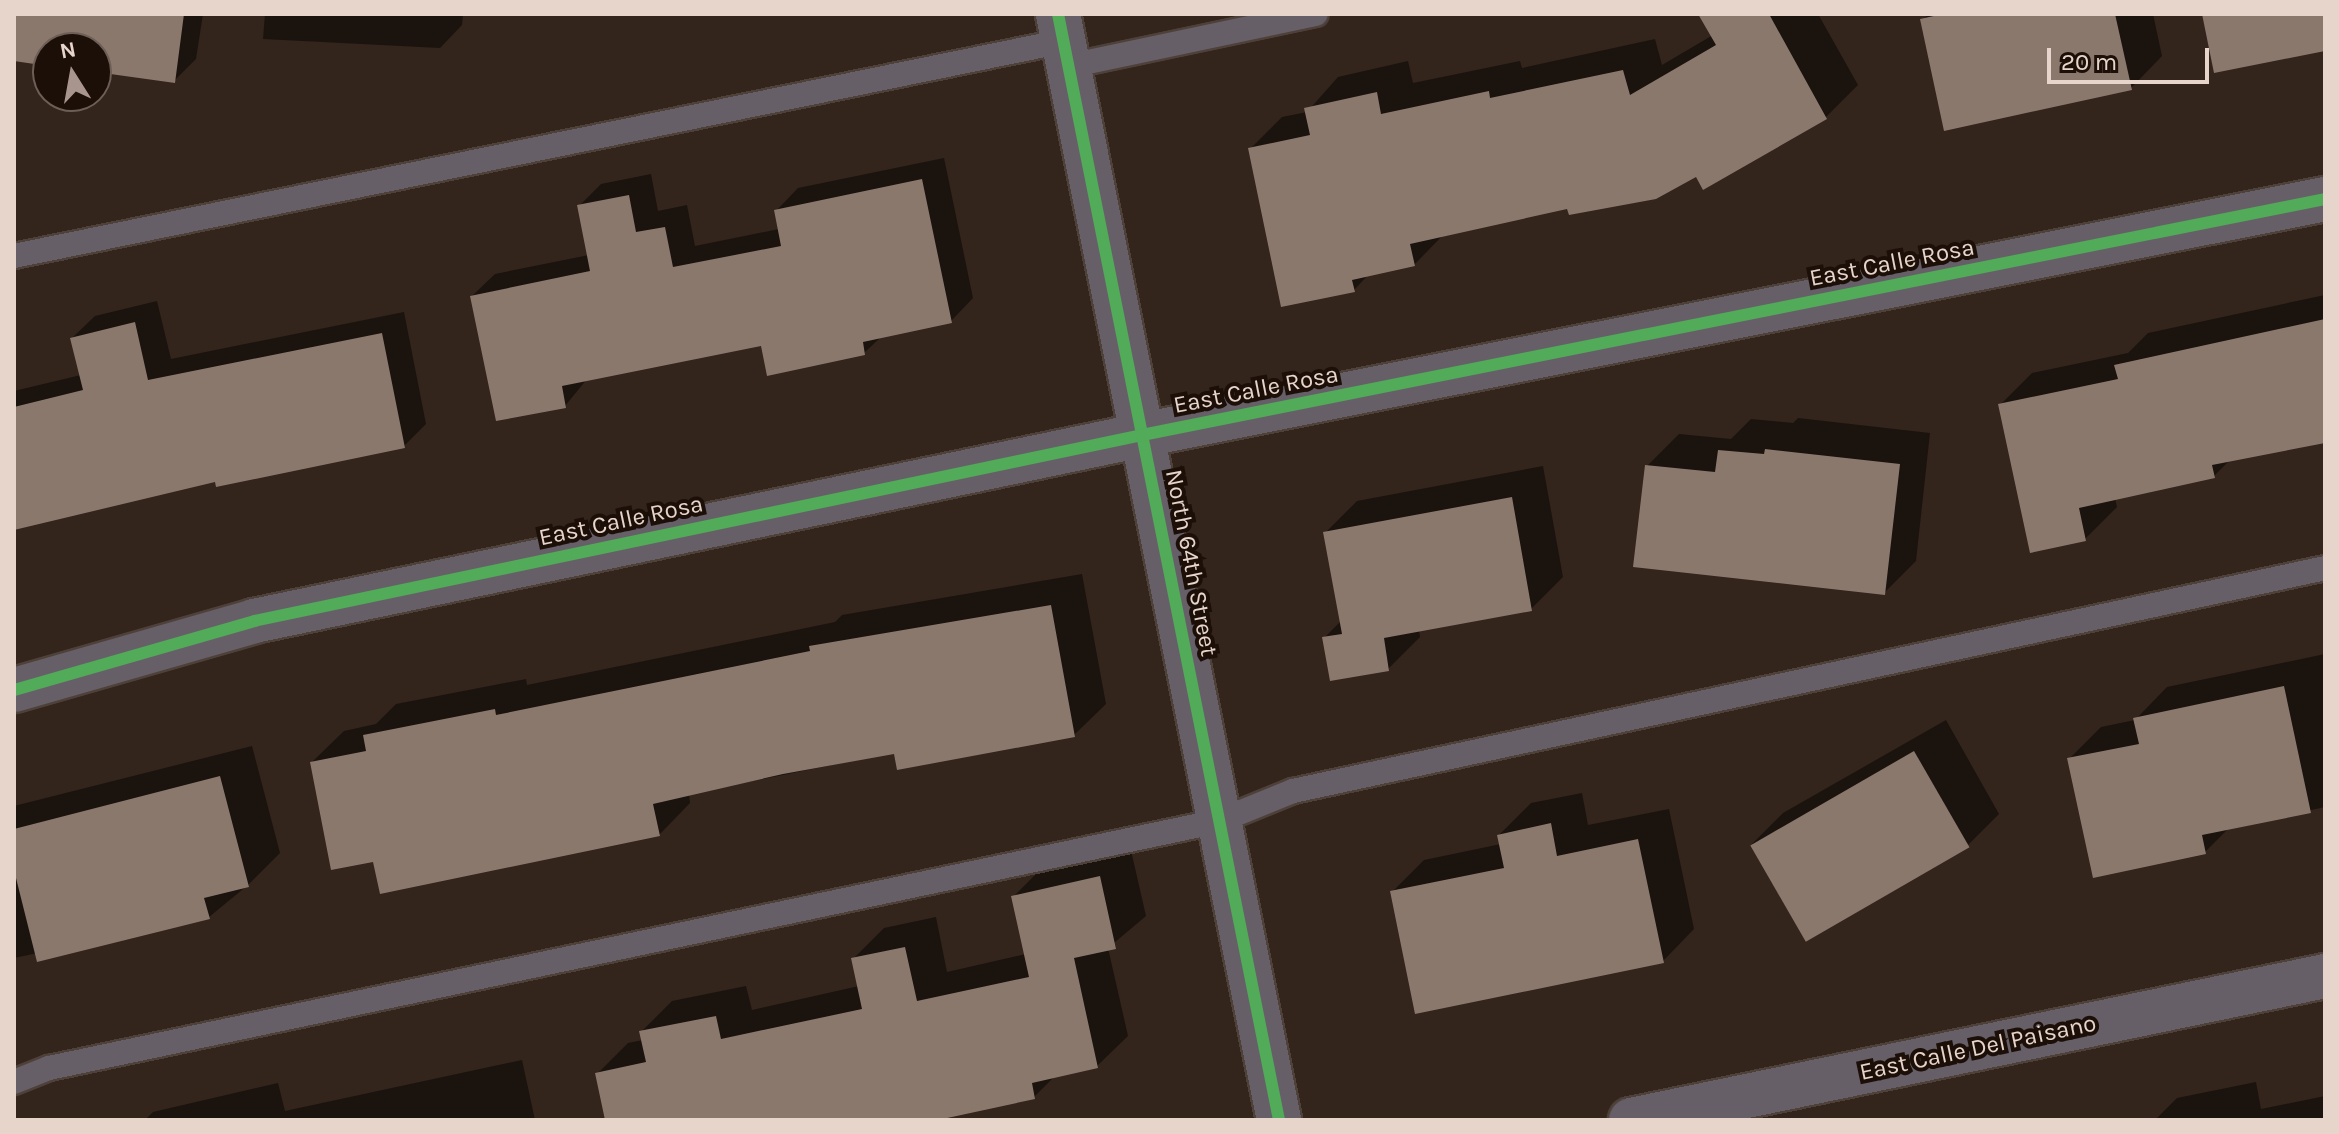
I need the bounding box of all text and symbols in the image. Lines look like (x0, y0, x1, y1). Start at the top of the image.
north arrow (32, 32, 112, 112)
scale bar (2051, 32, 2213, 82)
text: N (58, 36, 78, 65)
text: 20 m (2061, 48, 2117, 76)
street label: East Calle Rosa (1807, 233, 1977, 293)
street label: East Calle Rosa (1171, 360, 1341, 420)
street label: North 64th Street (1159, 467, 1223, 659)
street label: East Calle Rosa (536, 490, 706, 552)
street label: East Calle Del Paisano (1857, 1009, 2099, 1087)

